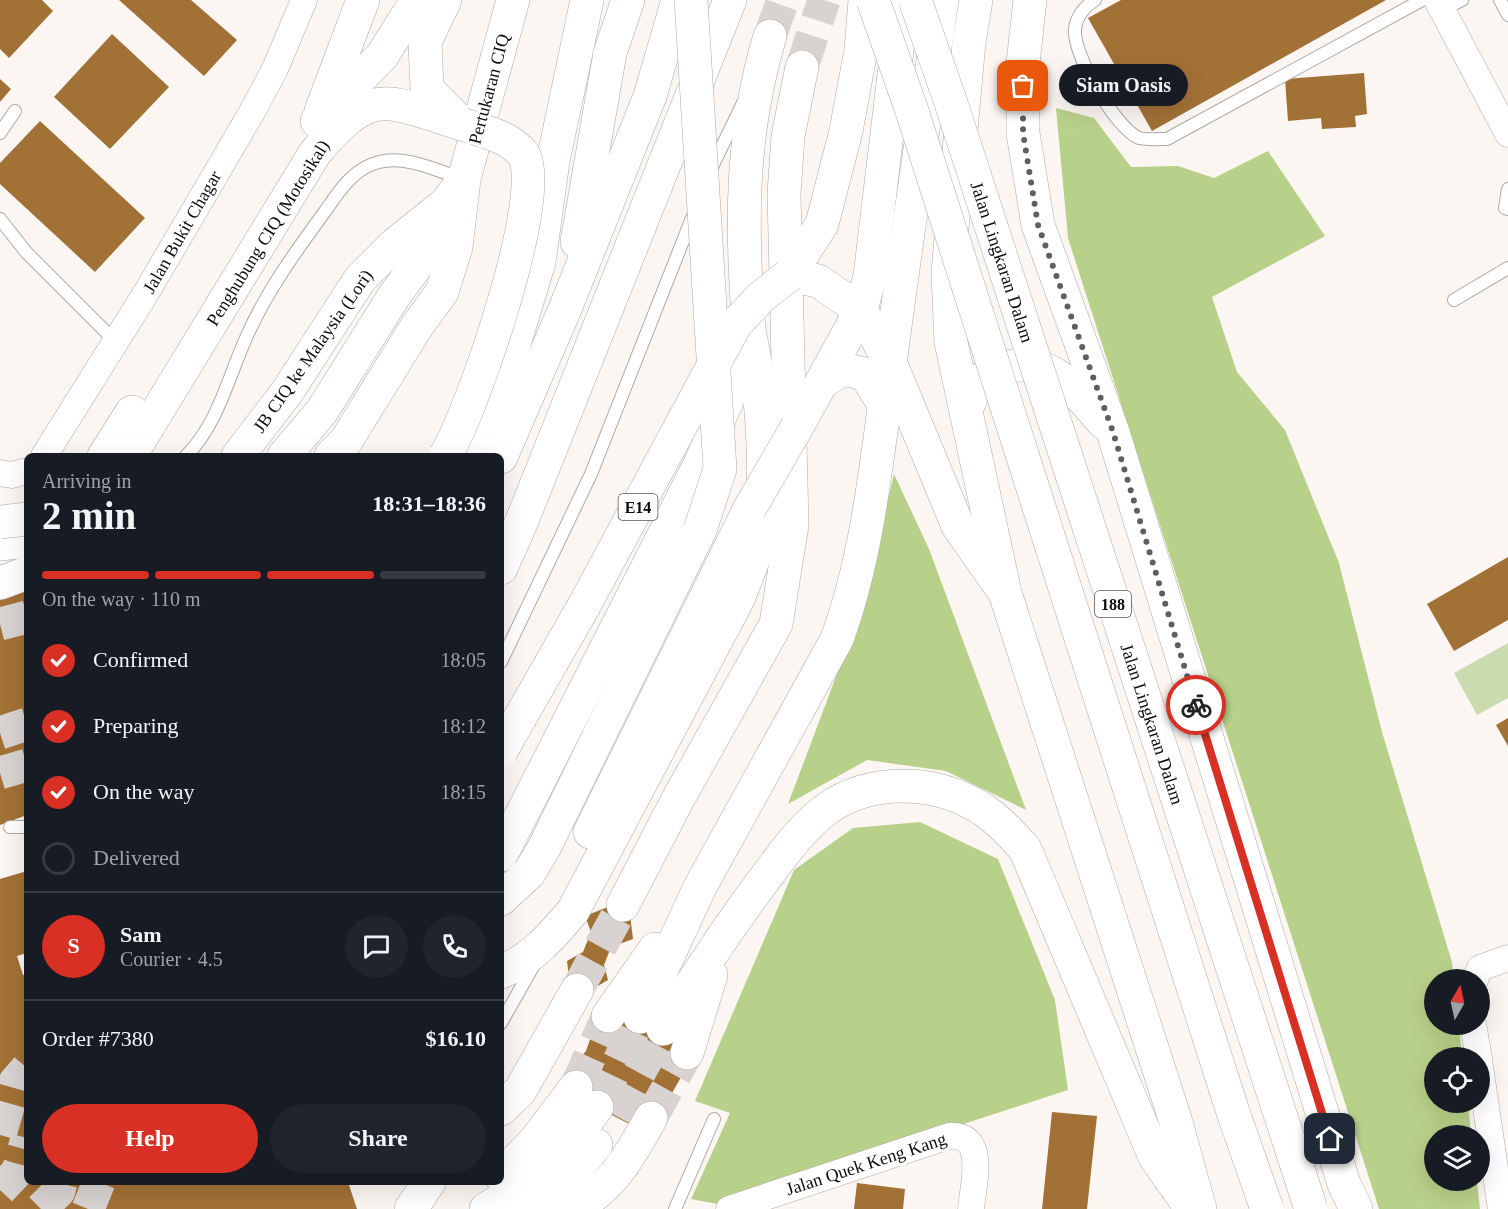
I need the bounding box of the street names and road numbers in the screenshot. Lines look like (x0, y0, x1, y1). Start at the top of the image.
street label: Pertukaran CIQ (465, 32, 513, 146)
street label: Penghubung CIQ (Motosikal) (203, 137, 334, 330)
street label: Jalan Bukit Chagar (139, 167, 225, 297)
street label: Jalan Lingkaran Dalam (967, 179, 1037, 345)
street label: JB CIQ ke Malaysia (Lori) (249, 266, 378, 437)
road number: E14 (618, 494, 658, 520)
road number: 188 (1095, 591, 1131, 617)
street label: Jalan Lingkaran Dalam (1117, 641, 1187, 807)
street label: Jalan Quek Keng Kang (783, 1129, 949, 1199)

